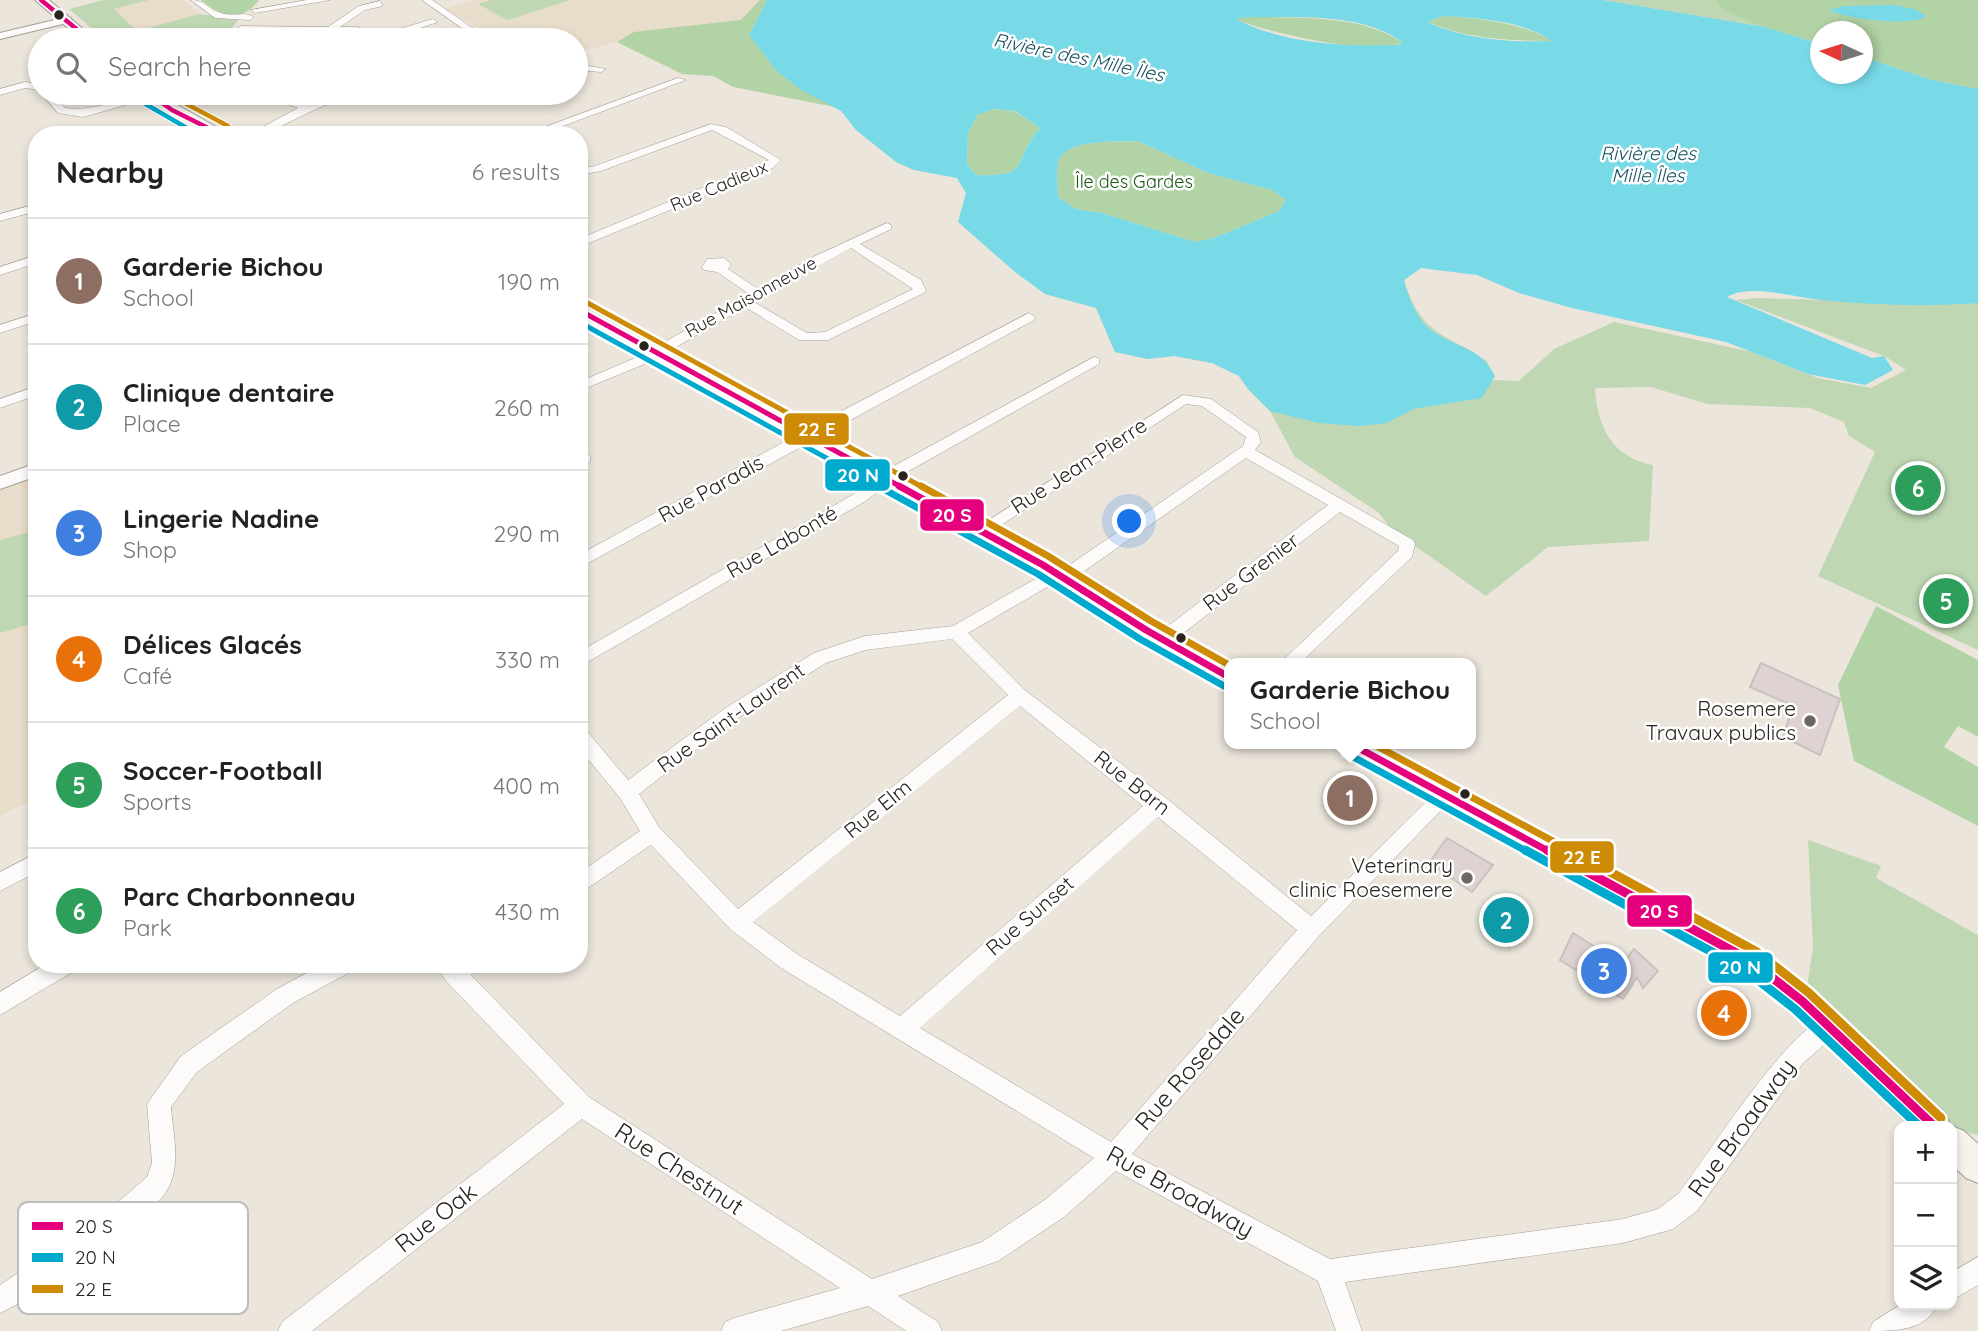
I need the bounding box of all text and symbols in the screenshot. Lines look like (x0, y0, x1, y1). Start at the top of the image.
unlabelled marker (52, 8, 66, 22)
north arrow (1810, 21, 1873, 84)
water label: Rivière des Mille Îles (992, 27, 1167, 87)
search box (28, 28, 588, 105)
icon: search (52, 48, 90, 86)
text: Search here (108, 50, 252, 83)
water label: Rivière des Mille Îles (1600, 141, 1697, 187)
text: Nearby (56, 153, 164, 191)
street label: Rue Cadieux (667, 155, 771, 216)
text: 6 results (472, 157, 560, 186)
park label: Île des Gardes (1075, 170, 1193, 193)
text: Garderie Bichou (123, 250, 324, 283)
street label: Rue Maisonneuve (681, 251, 821, 342)
text: 1 (75, 267, 83, 296)
text: 190 m (498, 267, 560, 296)
text: School (123, 283, 194, 312)
unlabelled marker (637, 339, 651, 353)
text: Clinique dentaire (123, 376, 335, 409)
text: 2 (72, 393, 86, 422)
text: 260 m (494, 393, 560, 422)
text: Place (123, 409, 181, 438)
line badge: 22 E (783, 412, 850, 446)
street label: Rue Jean-Pierre (1006, 412, 1151, 519)
text: 22 E (798, 417, 836, 441)
street label: Rue Paradis (653, 449, 768, 528)
line badge: 20 N (824, 458, 891, 492)
pin: 6 (1895, 462, 1941, 514)
text: 20 N (837, 463, 879, 487)
unlabelled marker (896, 469, 910, 483)
line badge: 20 S (919, 498, 985, 532)
street label: Rue Labonté (721, 499, 842, 583)
text: Lingerie Nadine (123, 502, 319, 535)
text: 20 S (932, 503, 972, 527)
your location (1112, 504, 1146, 538)
text: 3 (73, 519, 85, 548)
text: 290 m (493, 519, 560, 548)
street label: Rue Grenier (1197, 526, 1304, 616)
text: Shop (123, 535, 177, 564)
pin: 5 (1923, 575, 1969, 627)
text: Délices Glacés (123, 628, 302, 661)
unlabelled marker (1174, 631, 1188, 645)
text: 4 (72, 645, 86, 674)
text: 330 m (495, 645, 560, 674)
street label: Rue Saint-Laurent (652, 657, 809, 778)
popup (1224, 658, 1476, 749)
text: Café (123, 661, 172, 690)
text: Garderie Bichou (1250, 673, 1450, 706)
place label: Rosemere Travaux publics (1645, 695, 1796, 745)
text: School (1250, 706, 1321, 735)
marker: Rosemere Travaux publics (1802, 713, 1818, 729)
street label: Rue Barn (1089, 744, 1176, 820)
text: Soccer-Football (123, 754, 323, 787)
text: 5 (72, 771, 86, 800)
text: 400 m (493, 771, 560, 800)
pin: 1 (1327, 772, 1373, 824)
street label: Rue Elm (838, 773, 916, 843)
text: Sports (123, 787, 192, 816)
unlabelled marker (1458, 787, 1472, 801)
line badge: 22 E (1549, 840, 1615, 874)
text: 22 E (1563, 845, 1601, 869)
place label: Veterinary clinic Roesemere (1289, 852, 1453, 902)
street label: Rue Sunset (980, 870, 1079, 961)
marker: Veterinary clinic Roesemere (1459, 870, 1475, 886)
text: Parc Charbonneau (123, 880, 356, 913)
pin: 2 (1483, 894, 1529, 946)
line badge: 20 S (1626, 894, 1693, 928)
text: 6 (73, 897, 85, 926)
text: 430 m (495, 897, 560, 926)
text: 20 S (1639, 899, 1679, 923)
text: Park (123, 913, 172, 942)
pin: 3 (1581, 945, 1627, 997)
line badge: 20 N (1707, 951, 1774, 984)
text: 20 N (1719, 955, 1761, 979)
pin: 4 (1701, 987, 1747, 1039)
street label: Rue Rosedale (1128, 1001, 1251, 1136)
street label: Rue Broadway (1681, 1052, 1801, 1203)
street label: Rue Chestnut (610, 1115, 750, 1221)
map controls (1894, 1121, 1957, 1310)
button: + (1894, 1121, 1957, 1184)
street label: Rue Broadway (1102, 1138, 1259, 1244)
street label: Rue Oak (389, 1176, 482, 1258)
button: − (1894, 1184, 1957, 1247)
legend (18, 1202, 248, 1314)
text: 20 S (75, 1214, 113, 1238)
text: 20 N (75, 1245, 116, 1269)
button: layers (1894, 1247, 1957, 1310)
text: 22 E (75, 1277, 112, 1301)

